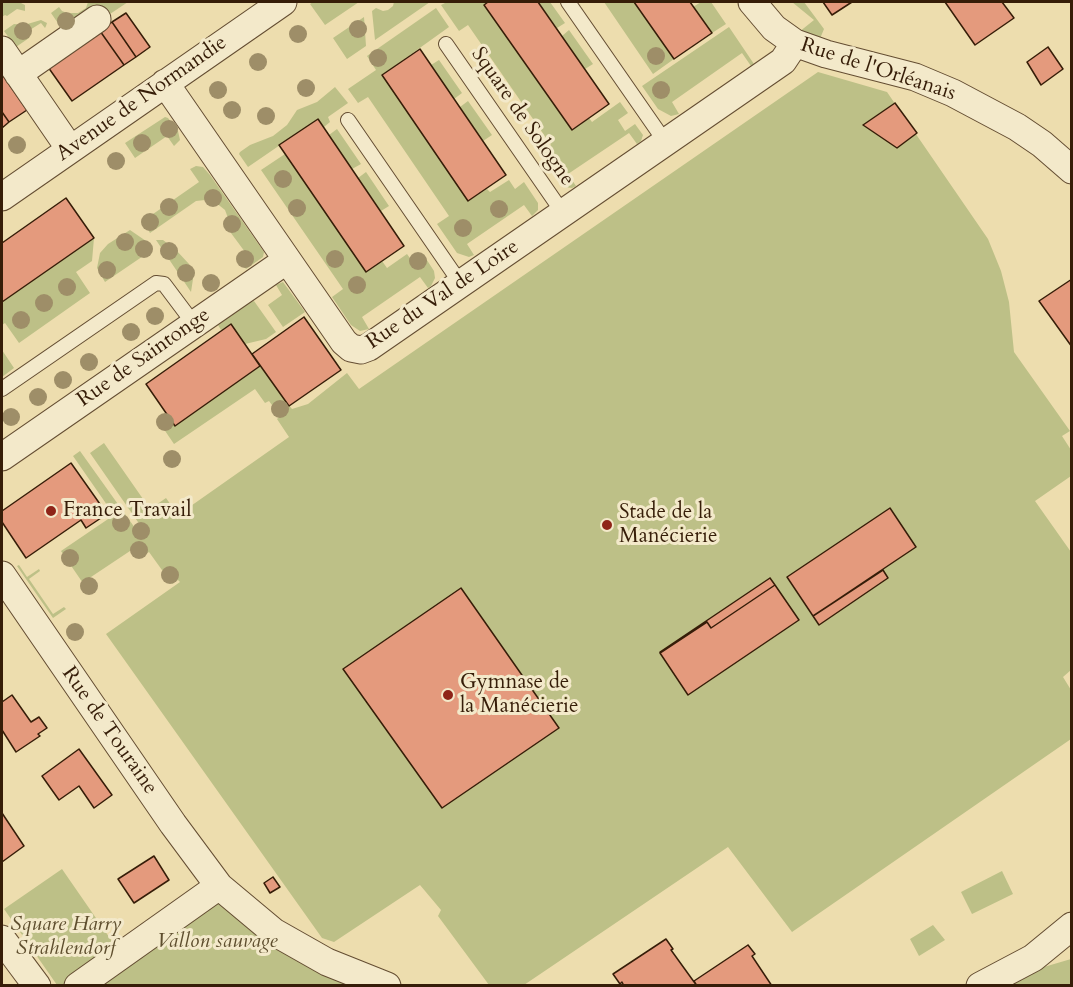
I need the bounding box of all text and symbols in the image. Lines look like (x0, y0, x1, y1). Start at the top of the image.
street label: Avenue de Normandie (52, 31, 232, 167)
street label: Rue de l'Orléanais (797, 33, 959, 107)
street label: Square de Sologne (465, 43, 579, 191)
street label: Rue du Val de Loire (362, 235, 524, 355)
street label: Rue de Saintonge (73, 303, 215, 413)
place label: France Travail (63, 498, 191, 524)
place label: Stade de la Manécierie (619, 500, 717, 550)
marker: France Travail (44, 504, 58, 518)
marker: Stade de la Manécierie (600, 518, 614, 532)
street label: Rue de Touraine (56, 662, 162, 800)
place label: Gymnase de la Manécierie (460, 670, 579, 720)
marker: Gymnase de la Manécierie (441, 688, 455, 702)
park label: Square Harry Strahlendorf (11, 912, 121, 962)
park label: Vallon sauvage (157, 929, 277, 955)

